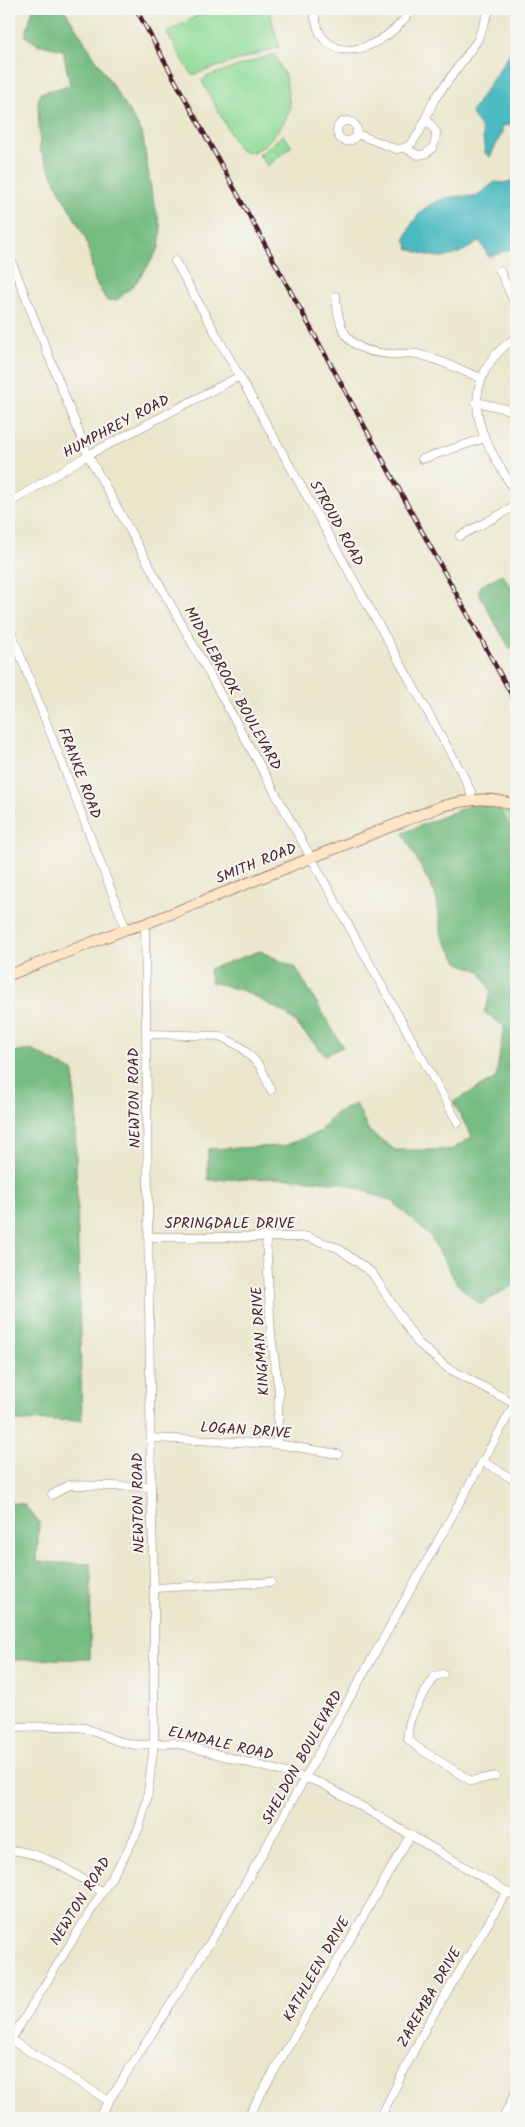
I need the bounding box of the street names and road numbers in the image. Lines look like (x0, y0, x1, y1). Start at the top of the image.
street label: HUMPHREY ROAD (59, 388, 174, 465)
street label: STROUD ROAD (303, 476, 370, 571)
street label: MIDDLEBROOK BOULEVARD (177, 602, 288, 775)
street label: FRANKE ROAD (51, 724, 108, 823)
street label: SMITH ROAD (212, 837, 301, 891)
street label: NEWTON ROAD (122, 1047, 148, 1149)
street label: SPRINGDALE DRIVE (165, 1212, 296, 1236)
street label: KINGMAN DRIVE (245, 1284, 277, 1397)
street label: LOGAN DRIVE (199, 1416, 294, 1446)
street label: NEWTON ROAD (126, 1452, 152, 1554)
street label: SHELDON BOULEVARD (256, 1686, 350, 1829)
street label: ELMDALE ROAD (166, 1720, 276, 1768)
street label: NEWTON ROAD (44, 1852, 118, 1951)
street label: KATHLEEN DRIVE (277, 1911, 357, 2027)
street label: ZAREMBA DRIVE (391, 1942, 469, 2052)

